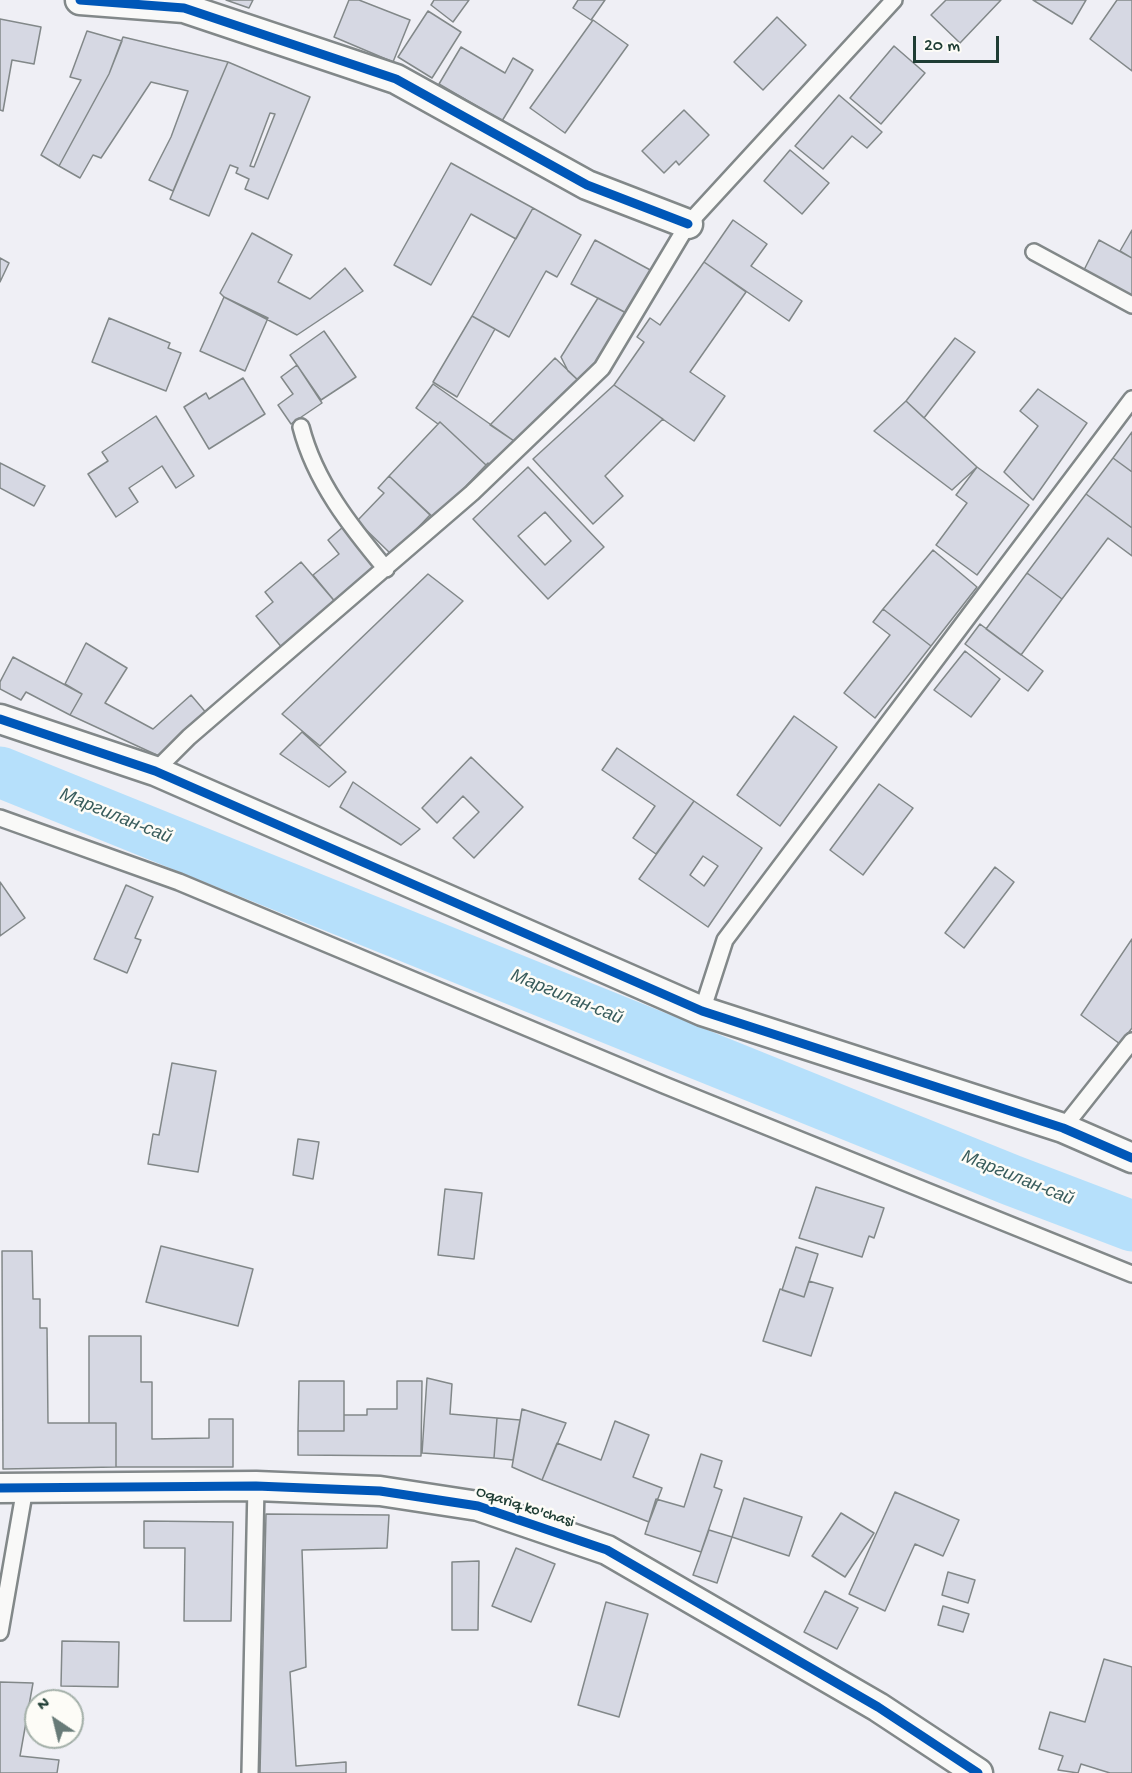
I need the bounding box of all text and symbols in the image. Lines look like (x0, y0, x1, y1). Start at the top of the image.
scale bar (916, 24, 1002, 62)
text: 20 m (924, 36, 960, 57)
water label: Маргилан-сай (56, 786, 174, 850)
water label: Маргилан-сай (507, 967, 625, 1031)
water label: Маргилан-сай (958, 1148, 1076, 1212)
street label: Oqariq ko'chasi (473, 1483, 577, 1533)
north arrow (24, 1689, 84, 1749)
text: N (35, 1695, 54, 1716)

